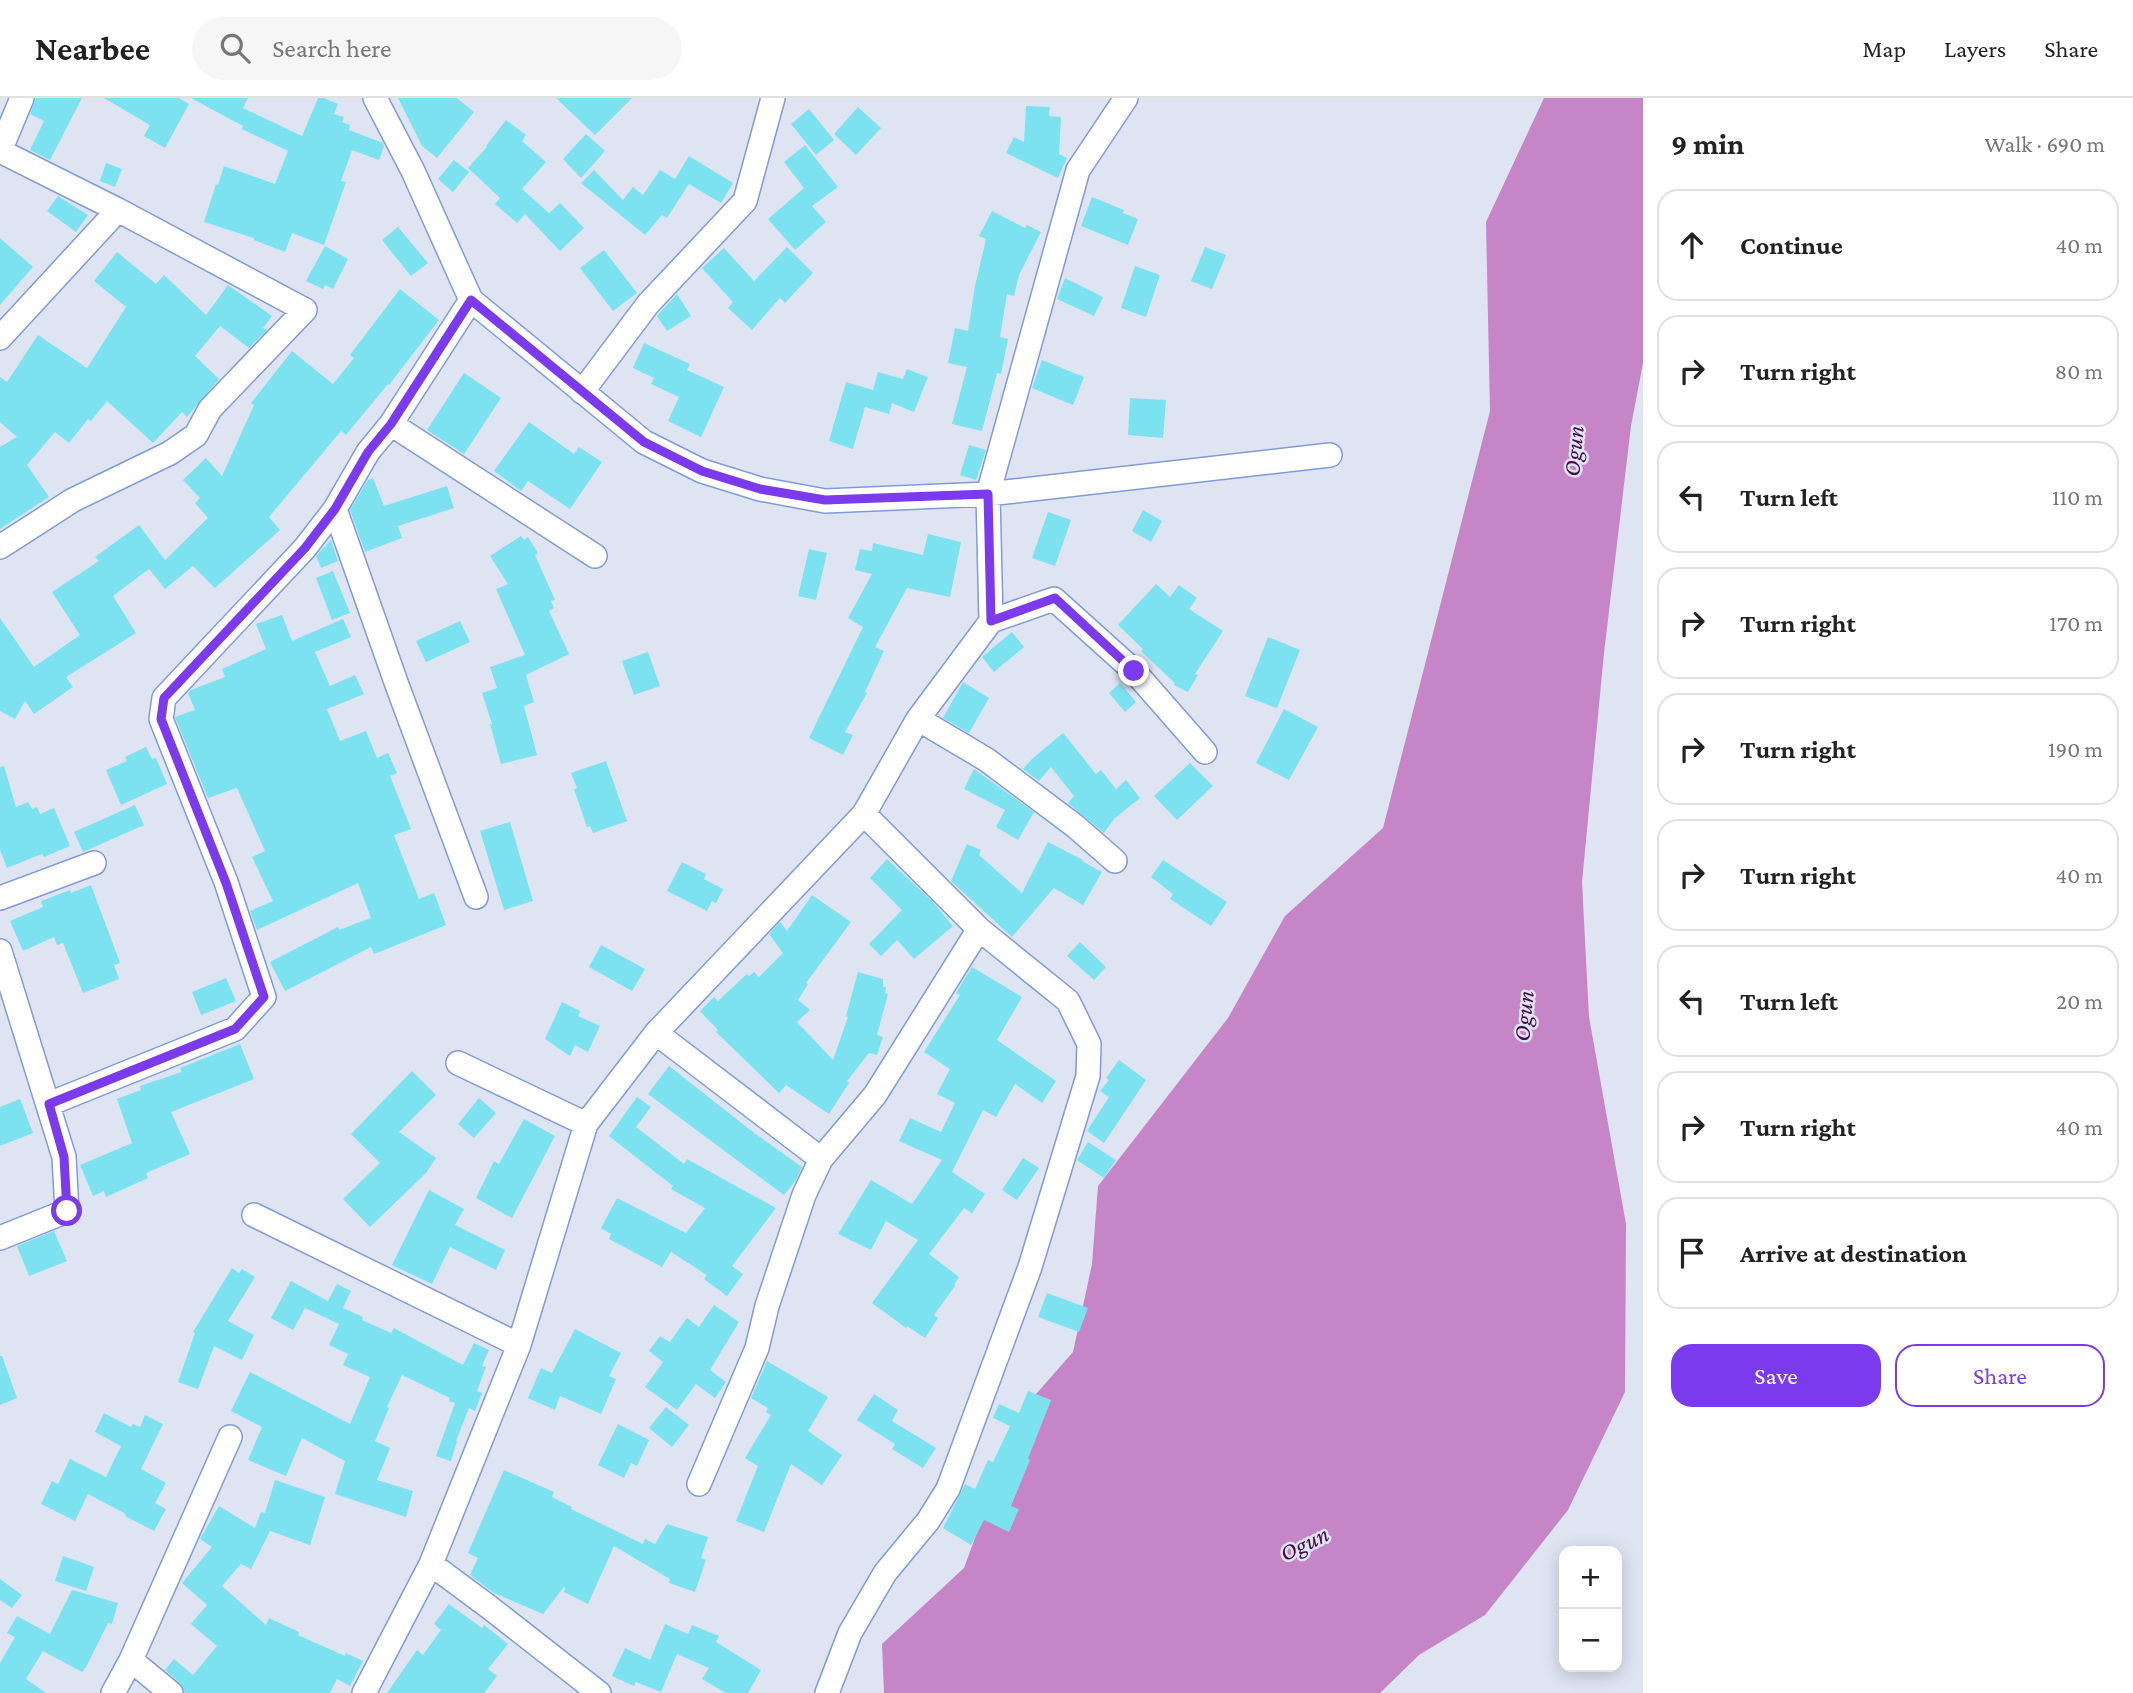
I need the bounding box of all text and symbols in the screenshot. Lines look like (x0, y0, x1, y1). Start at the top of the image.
search box (192, 17, 682, 80)
icon: search (216, 29, 254, 67)
text: Nearbee (35, 30, 150, 67)
text: Search here (272, 34, 391, 63)
text: Map (1862, 35, 1906, 62)
text: Layers (1944, 35, 2006, 62)
text: Share (2044, 35, 2098, 62)
text: 9 min (1671, 127, 1744, 160)
text: Walk · 690 m (1984, 131, 2105, 157)
icon: ahead (1673, 226, 1711, 264)
text: Continue (1740, 231, 1843, 260)
text: 40 m (2055, 232, 2103, 258)
icon: right (1673, 352, 1711, 390)
text: Turn right (1740, 357, 1856, 386)
text: 80 m (2055, 358, 2103, 384)
water label: Ogun (1557, 424, 1589, 478)
icon: left (1673, 478, 1711, 516)
text: Turn left (1740, 483, 1838, 512)
text: 110 m (2052, 484, 2103, 510)
icon: right (1673, 604, 1711, 642)
text: Turn right (1740, 609, 1856, 638)
text: 170 m (2049, 610, 2103, 636)
route end (1118, 655, 1149, 686)
icon: right (1673, 730, 1711, 768)
text: Turn right (1740, 735, 1856, 764)
text: 190 m (2048, 736, 2103, 762)
icon: right (1673, 856, 1711, 894)
text: Turn right (1740, 861, 1856, 890)
text: 40 m (2055, 862, 2103, 888)
icon: left (1673, 982, 1711, 1020)
text: Turn left (1740, 987, 1838, 1016)
text: 20 m (2056, 988, 2103, 1014)
water label: Ogun (1507, 989, 1539, 1043)
icon: right (1673, 1108, 1711, 1146)
text: Turn right (1740, 1113, 1856, 1142)
text: 40 m (2055, 1114, 2103, 1140)
route start (51, 1195, 82, 1226)
icon: arrive (1673, 1234, 1711, 1272)
text: Arrive at destination (1740, 1239, 1967, 1268)
button: Save (1671, 1344, 1881, 1407)
button: Share (1895, 1344, 2105, 1407)
water label: Ogun (1275, 1520, 1333, 1566)
map controls (1559, 1546, 1622, 1672)
button: + (1559, 1546, 1622, 1609)
button: − (1559, 1609, 1622, 1672)

